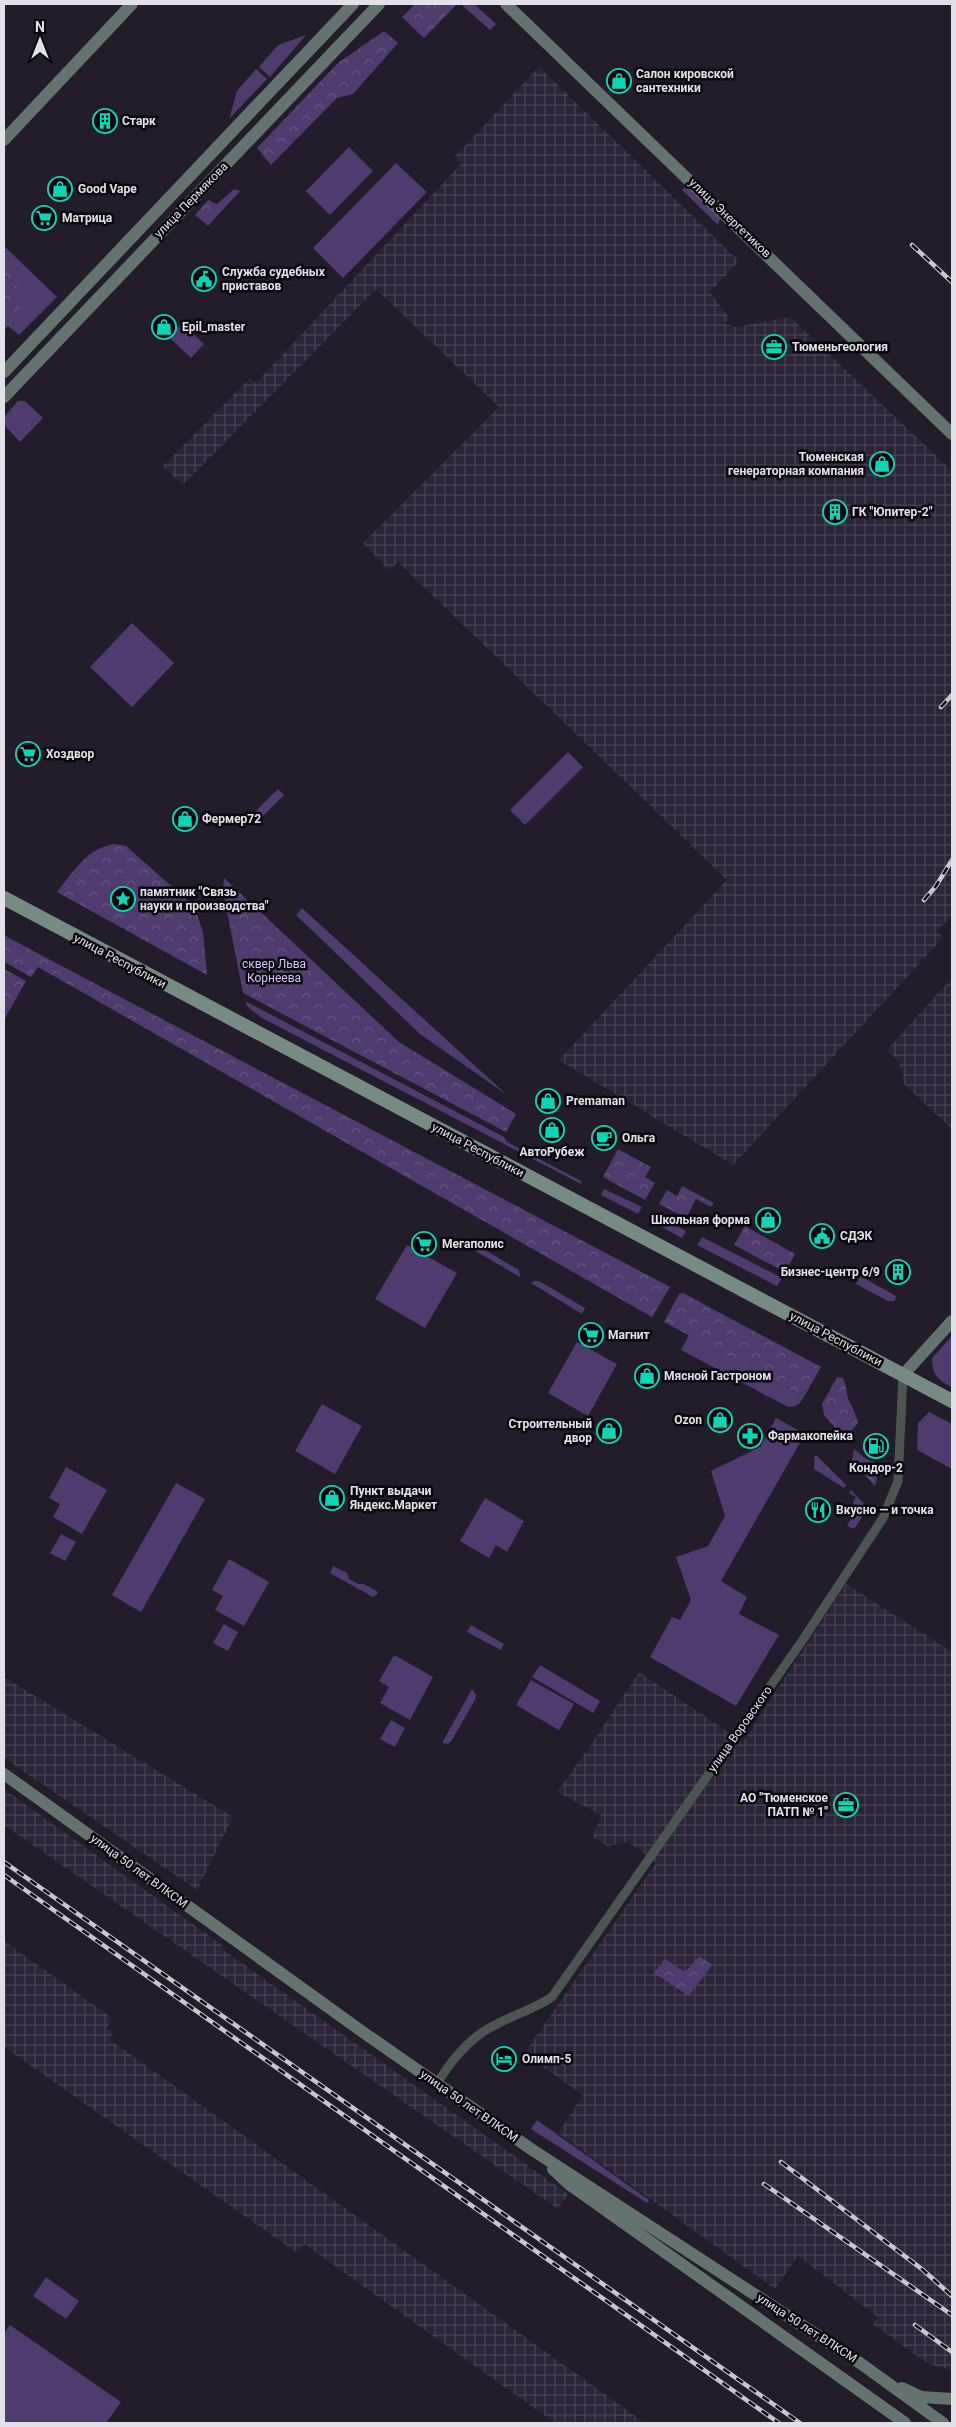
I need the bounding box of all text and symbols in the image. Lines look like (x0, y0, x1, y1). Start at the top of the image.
north arrow (15, 15, 65, 65)
text: N (35, 19, 45, 35)
place label: Салон кировской сантехники (636, 67, 734, 95)
shop icon: Салон кировской сантехники (606, 68, 632, 94)
building icon: Старк (92, 108, 118, 134)
place label: Старк (122, 114, 156, 128)
street label: улица Пермякова (151, 159, 231, 241)
street label: улица Энергетиков (686, 175, 774, 261)
shop icon: Good Vape (47, 176, 73, 202)
place label: Good Vape (78, 182, 137, 196)
supermarket icon: Матрица (31, 205, 57, 231)
place label: Матрица (62, 211, 113, 225)
place label: Служба судебных приставов (222, 265, 326, 293)
public building icon: Служба судебных приставов (191, 266, 217, 292)
shop icon: Epil_master (151, 314, 177, 340)
place label: Epil_master (182, 320, 246, 334)
office icon: Тюменьгеология (761, 334, 787, 360)
place label: Тюменьгеология (792, 340, 888, 354)
place label: Тюменская генераторная компания (728, 450, 864, 478)
shop icon: Тюменская генераторная компания (869, 451, 895, 477)
building icon: ГК "Юпитер-2" (822, 499, 848, 525)
place label: ГК "Юпитер-2" (852, 505, 933, 519)
supermarket icon: Хоздвор (15, 741, 41, 767)
place label: Хоздвор (46, 747, 95, 761)
shop icon: Фермер72 (172, 806, 198, 832)
place label: Фермер72 (202, 812, 261, 826)
place label: памятник "Связь науки и производства" (140, 885, 269, 913)
place icon: памятник "Связь науки и производства" (110, 886, 136, 912)
street label: улица Республики (71, 931, 169, 991)
park label: сквер Льва Корнеева (242, 957, 306, 985)
shop icon: Premaman (535, 1088, 561, 1114)
place label: Premaman (566, 1094, 625, 1108)
shop icon: АвтоРубеж (539, 1117, 565, 1143)
street label: улица Республики (429, 1120, 527, 1180)
cafe icon: Ольга (591, 1125, 617, 1151)
place label: Ольга (622, 1131, 656, 1145)
place label: АвтоРубеж (520, 1145, 585, 1159)
shop icon: Школьная форма (755, 1207, 781, 1233)
place label: Школьная форма (651, 1213, 751, 1227)
public building icon: СДЭК (809, 1223, 835, 1249)
place label: СДЭК (840, 1229, 873, 1243)
supermarket icon: Мегаполис (411, 1231, 437, 1257)
place label: Мегаполис (442, 1237, 504, 1251)
building icon: Бизнес-центр 6/9 (885, 1259, 911, 1285)
place label: Бизнес-центр 6/9 (781, 1265, 880, 1279)
street label: улица Республики (787, 1309, 885, 1369)
supermarket icon: Магнит (578, 1322, 604, 1348)
place label: Магнит (608, 1328, 650, 1342)
shop icon: Мясной Гастроном (634, 1363, 660, 1389)
place label: Мясной Гастроном (664, 1369, 771, 1383)
shop icon: Ozon (707, 1407, 733, 1433)
place label: Ozon (674, 1413, 702, 1427)
place label: Строительный двор (508, 1417, 592, 1445)
shop icon: Строительный двор (596, 1418, 622, 1444)
pharmacy icon: Фармакопейка (737, 1423, 763, 1449)
place label: Фармакопейка (768, 1429, 854, 1443)
fuel station icon: Кондор-2 (863, 1433, 889, 1459)
place label: Кондор-2 (849, 1461, 903, 1475)
place label: Пункт выдачи Яндекс.Маркет (349, 1484, 437, 1512)
shop icon: Пункт выдачи Яндекс.Маркет (319, 1485, 345, 1511)
restaurant icon: Вкусно — и точка (805, 1497, 831, 1523)
place label: Вкусно — и точка (836, 1503, 934, 1517)
street label: улица Воровского (705, 1683, 775, 1775)
place label: АО "Тюменское ПАТП № 1" (740, 1791, 829, 1819)
office icon: АО "Тюменское ПАТП № 1" (833, 1792, 859, 1818)
street label: улица 50 лет ВЛКСМ (88, 1831, 190, 1911)
hotel icon: Олимп-5 (491, 2046, 517, 2072)
place label: Олимп-5 (522, 2052, 572, 2066)
street label: улица 50 лет ВЛКСМ (417, 2067, 521, 2145)
street label: улица 50 лет ВЛКСМ (754, 2290, 860, 2366)

